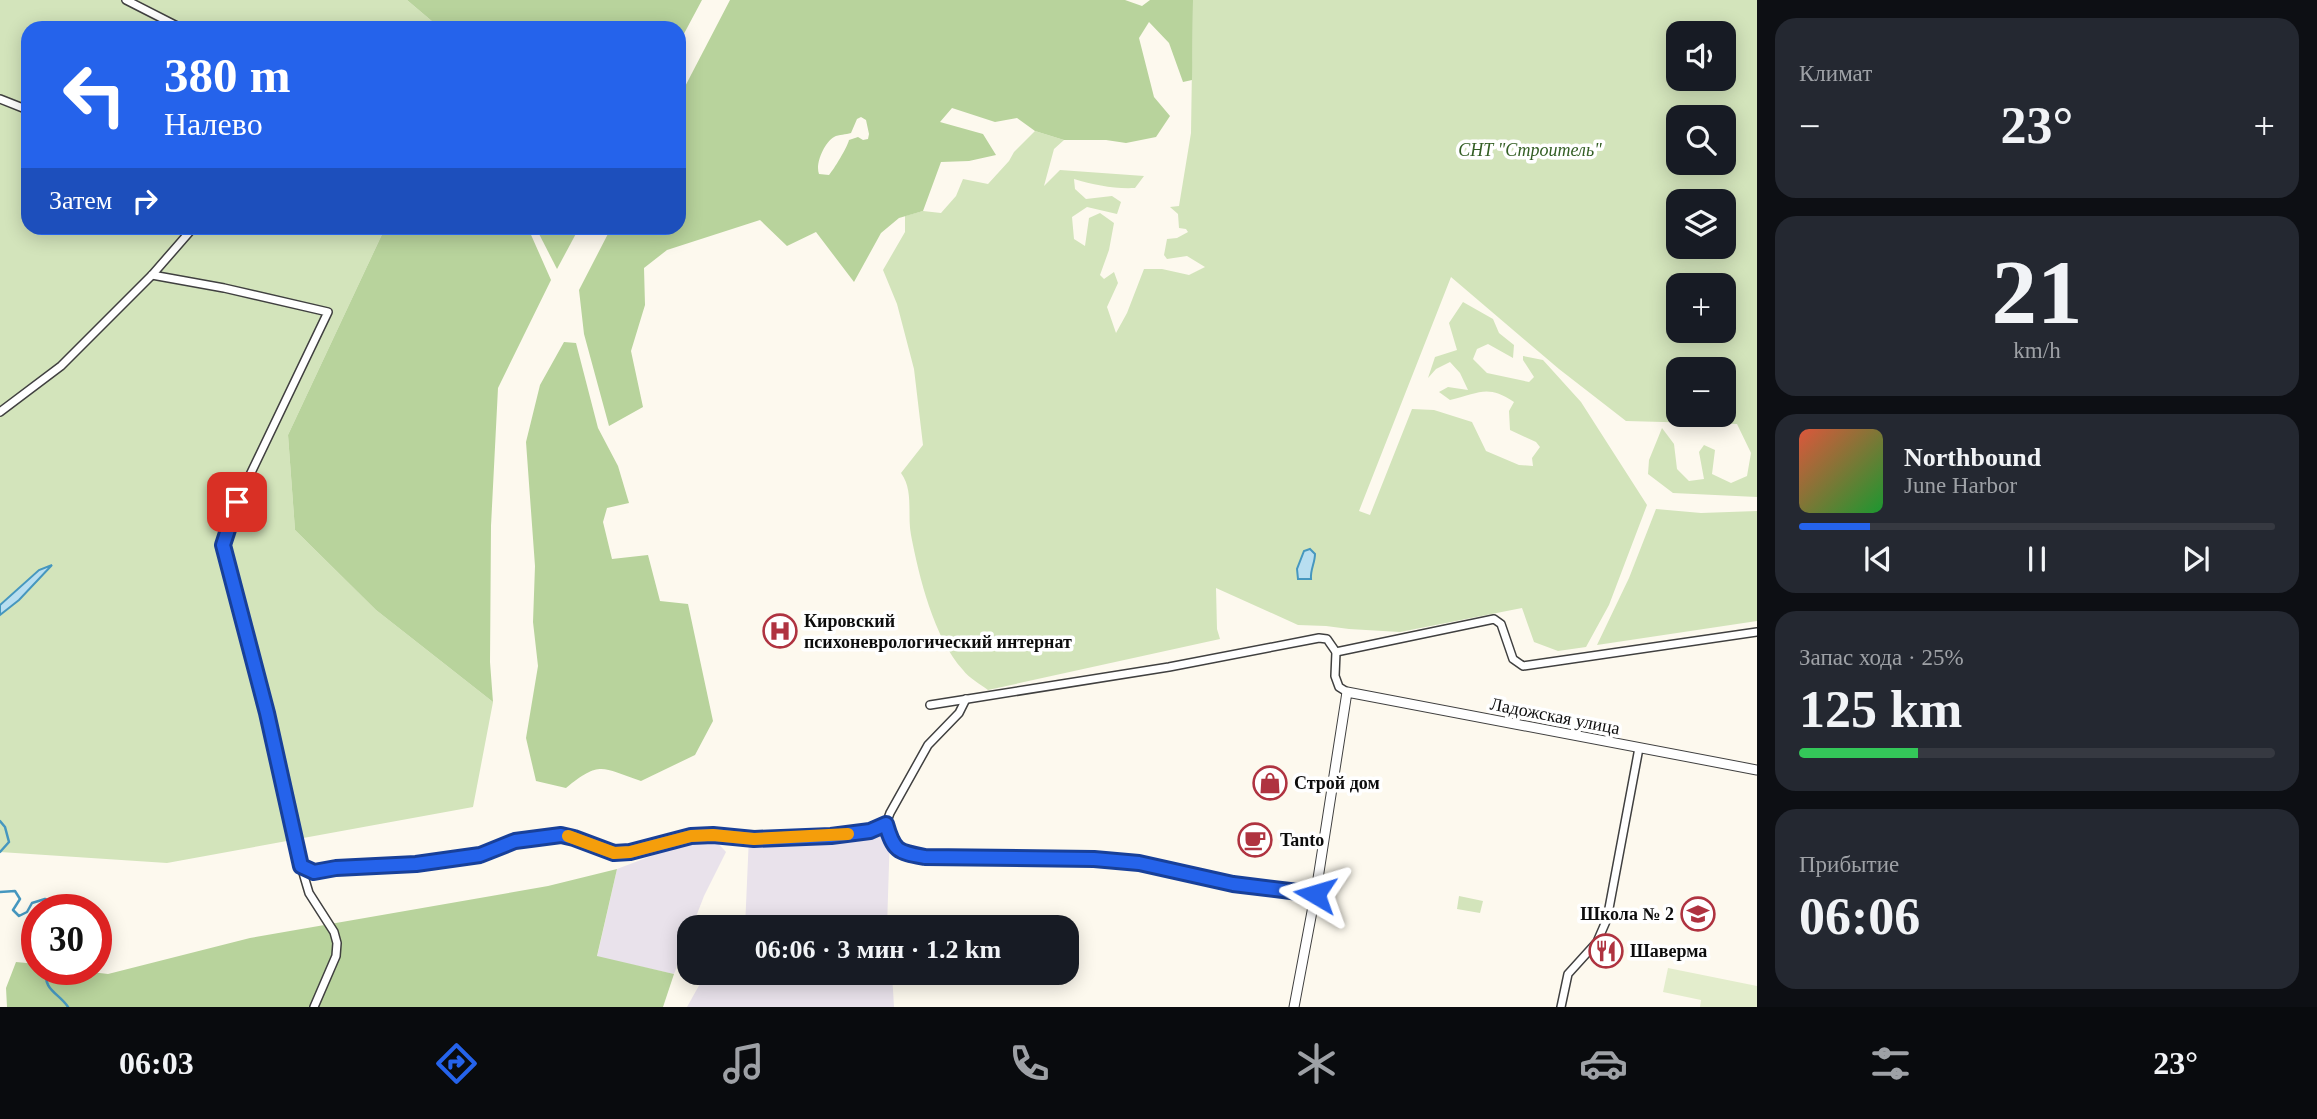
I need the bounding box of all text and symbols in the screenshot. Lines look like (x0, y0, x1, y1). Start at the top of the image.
map controls (1666, 21, 1736, 427)
button: sound (1666, 21, 1736, 91)
text: 380 m (164, 48, 291, 103)
icon: left (49, 49, 140, 140)
text: Климат (1799, 61, 1872, 86)
text: 23° (2001, 97, 2073, 154)
button: search (1666, 105, 1736, 175)
text: − (1799, 105, 1820, 147)
text: + (2254, 105, 2275, 147)
text: Налево (164, 106, 263, 142)
park label: СНТ "Строитель" (1458, 140, 1602, 160)
icon: right (126, 182, 164, 220)
text: Затем (49, 186, 112, 215)
button: layers (1666, 189, 1736, 259)
text: 21 (1992, 242, 2083, 343)
button: + (1666, 273, 1736, 343)
text: km/h (2013, 338, 2061, 363)
button: − (1666, 357, 1736, 427)
text: Northbound (1904, 443, 2041, 472)
pin (207, 472, 267, 532)
text: June Harbor (1904, 473, 2017, 498)
icon: arrive (218, 483, 256, 521)
icon: previous (1859, 540, 1897, 578)
icon: pause (2018, 540, 2056, 578)
icon: next (2177, 540, 2215, 578)
place label: Кировский психоневрологический интернат (804, 611, 1072, 652)
hospital icon: Кировский психоневрологический интернат (761, 612, 799, 650)
text: Запас хода · 25% (1799, 645, 1964, 670)
text: 125 km (1799, 681, 1962, 738)
street label: Ладожская улица (1488, 694, 1622, 738)
shop icon: Строй дом (1251, 764, 1289, 802)
place label: Строй дом (1294, 773, 1380, 793)
cafe icon: Tanto (1236, 821, 1274, 859)
place label: Tanto (1280, 830, 1324, 850)
text: Прибытие (1799, 852, 1899, 877)
position arrow (1278, 857, 1352, 931)
text: 06:06 (1799, 888, 1920, 945)
speed limit sign: 30 (21, 894, 112, 985)
school or university icon: Школа № 2 (1679, 895, 1717, 933)
place label: Школа № 2 (1580, 904, 1674, 924)
restaurant icon: Шаверма (1587, 932, 1625, 970)
text: 06:06 · 3 мин · 1.2 km (755, 935, 1001, 964)
place label: Шаверма (1630, 941, 1707, 961)
icon: directions (432, 1039, 481, 1088)
icon: music (719, 1039, 768, 1088)
icon: phone (1005, 1039, 1054, 1088)
icon: climate (1292, 1039, 1341, 1088)
icon: car (1579, 1039, 1628, 1088)
icon: filters (1866, 1039, 1915, 1088)
text: 06:03 (119, 1045, 194, 1081)
text: 23° (2153, 1045, 2198, 1081)

